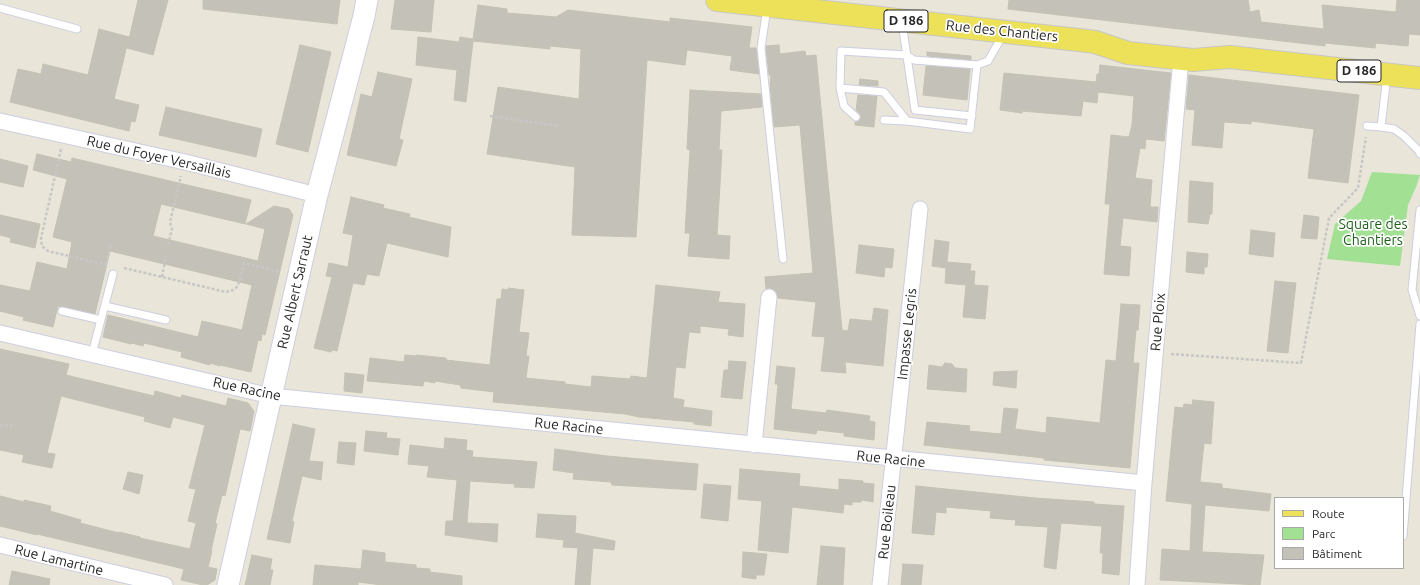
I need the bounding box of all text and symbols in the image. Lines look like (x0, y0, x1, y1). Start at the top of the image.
road number: D 186 (884, 10, 928, 32)
street label: Rue des Chantiers (945, 17, 1059, 45)
road number: D 186 (1337, 60, 1381, 82)
street label: Rue du Foyer Versaillais (85, 132, 233, 182)
park label: Square des Chantiers (1339, 216, 1407, 248)
street label: Rue Albert Sarraut (274, 234, 316, 350)
street label: Impasse Legris (894, 287, 920, 381)
street label: Rue Ploix (1147, 292, 1169, 352)
street label: Rue Racine (211, 374, 283, 404)
street label: Rue Racine (534, 414, 604, 438)
street label: Rue Racine (856, 447, 926, 471)
street label: Rue Boileau (875, 484, 899, 560)
legend (1274, 497, 1404, 569)
text: Route (1312, 507, 1345, 520)
text: Parc (1312, 527, 1335, 540)
street label: Rue Lamartine (13, 541, 105, 579)
text: Bâtiment (1312, 547, 1362, 560)

